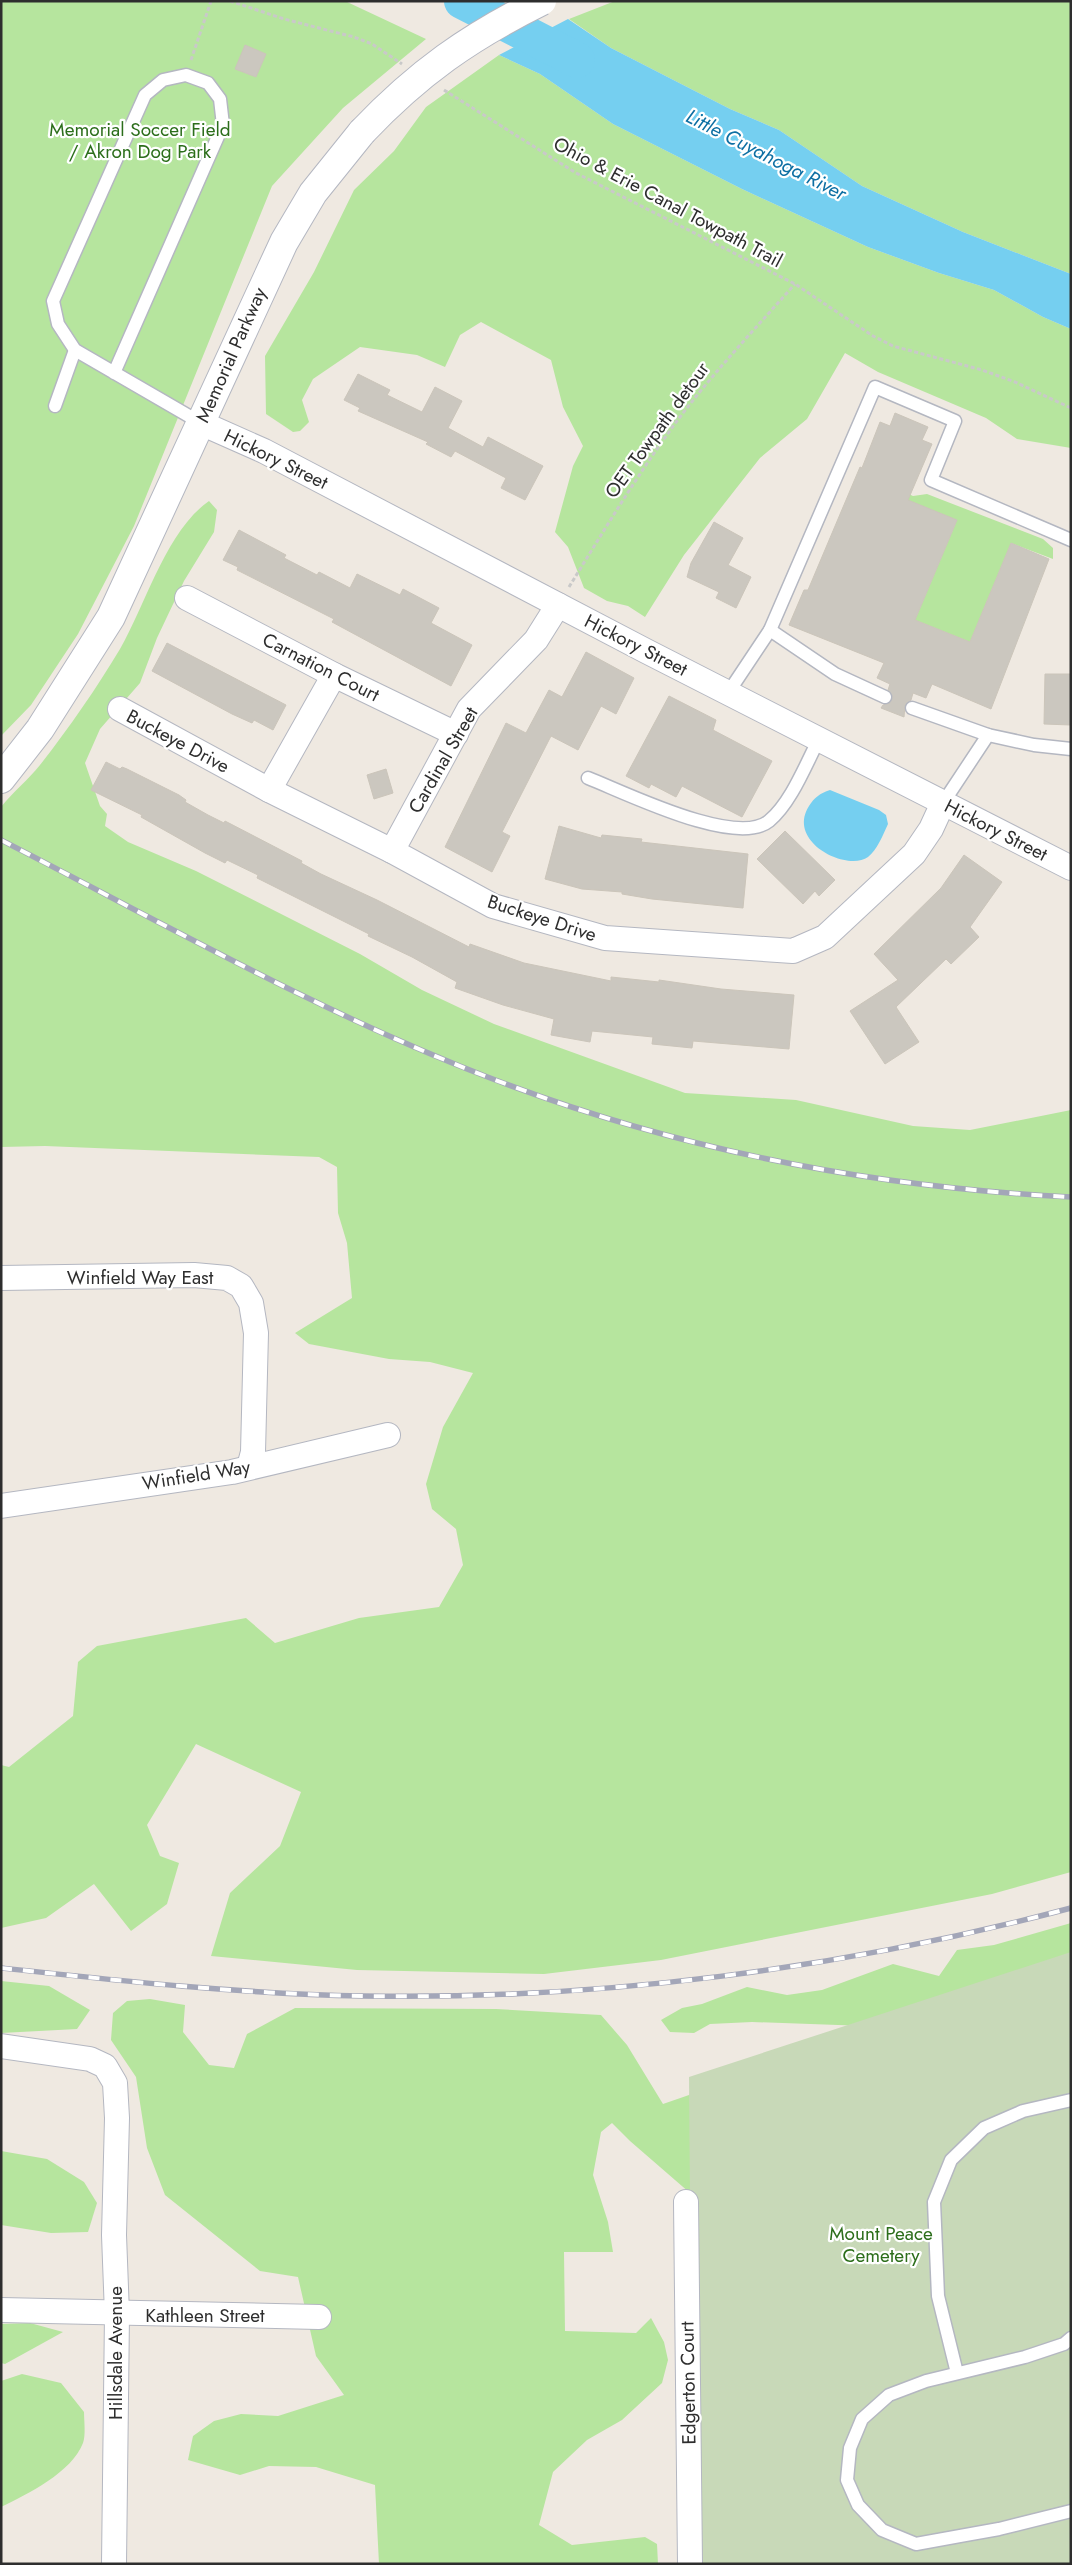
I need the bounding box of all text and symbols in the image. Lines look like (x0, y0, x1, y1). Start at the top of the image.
water label: Little Cuyahoga River (681, 102, 852, 209)
park label: Memorial Soccer Field / Akron Dog Park (49, 116, 231, 165)
street label: Ohio & Erie Canal Towpath Trail (549, 130, 787, 274)
street label: Memorial Parkway (189, 282, 273, 427)
street label: OET Towpath detour (598, 356, 716, 504)
street label: Hickory Street (220, 422, 333, 496)
street label: Hickory Street (580, 607, 693, 683)
street label: Carnation Court (258, 626, 384, 708)
street label: Cardinal Street (402, 701, 485, 818)
street label: Buckeye Drive (122, 703, 234, 780)
street label: Hickory Street (940, 792, 1053, 868)
street label: Buckeye Drive (484, 888, 600, 948)
street label: Winfield Way East (67, 1264, 214, 1291)
street label: Winfield Way (140, 1453, 253, 1497)
park label: Mount Peace Cemetery (829, 2220, 933, 2269)
street label: Hillsdale Avenue (102, 2286, 129, 2420)
street label: Kathleen Street (145, 2302, 265, 2329)
street label: Edgerton Court (673, 2321, 703, 2445)

